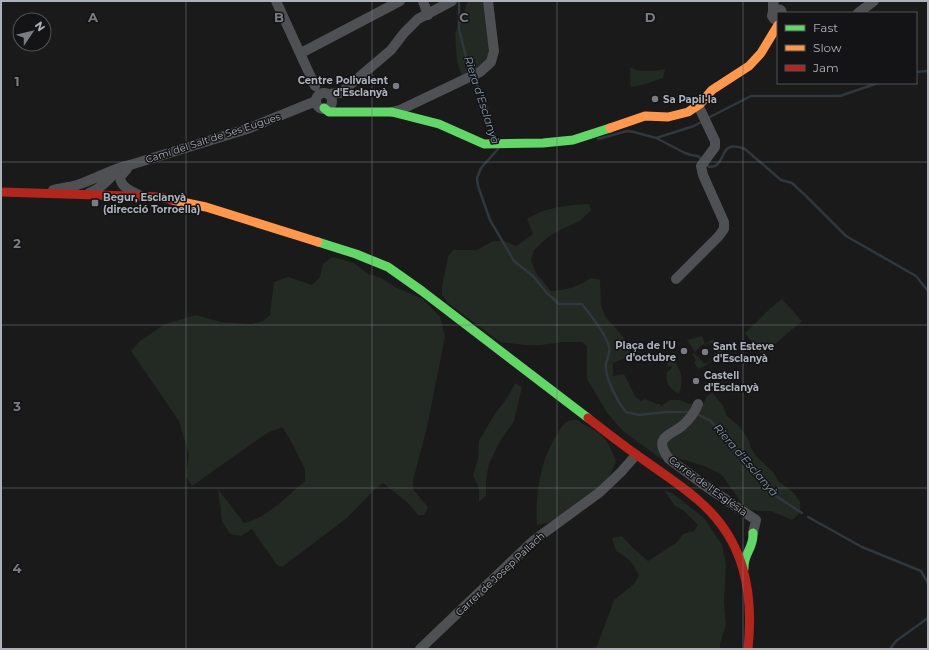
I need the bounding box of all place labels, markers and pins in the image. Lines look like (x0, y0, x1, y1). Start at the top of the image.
place label: Centre Polivalent d'Esclanyà (298, 74, 389, 99)
marker: Centre Polivalent d'Esclanyà (391, 81, 401, 91)
place label: Sa Papil·la (663, 93, 717, 106)
marker: Sa Papil·la (650, 94, 660, 104)
place label: Begur, Esclanyà (direcció Torroella) (103, 191, 200, 216)
marker: Begur, Esclanyà (direcció Torroella) (90, 198, 100, 208)
place label: Plaça de l'U d'octubre (615, 339, 676, 364)
place label: Sant Esteve d'Esclanyà (713, 340, 774, 365)
marker: Plaça de l'U d'octubre (679, 346, 689, 356)
marker: Sant Esteve d'Esclanyà (700, 347, 710, 357)
place label: Castell d'Esclanyà (704, 369, 759, 394)
marker: Castell d'Esclanyà (691, 376, 701, 386)

